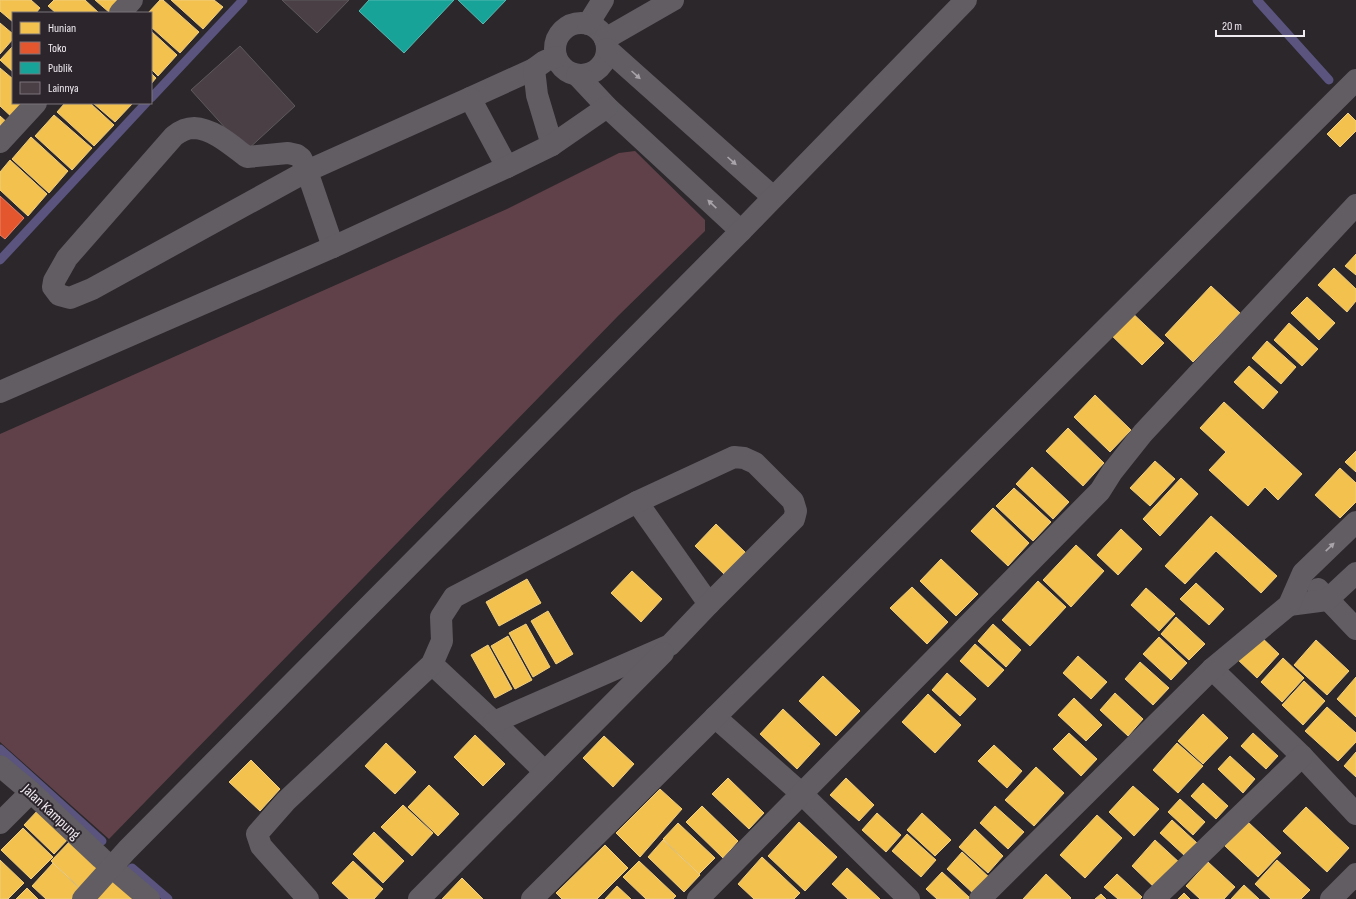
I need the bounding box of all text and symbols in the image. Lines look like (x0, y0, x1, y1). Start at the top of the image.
legend (12, 12, 152, 104)
scale bar (1216, 12, 1304, 38)
text: 20 m (1222, 19, 1242, 34)
text: Hunian (48, 21, 76, 36)
text: Toko (48, 41, 66, 56)
text: Publik (48, 61, 73, 76)
one-way arrow (630, 70, 641, 79)
text: Lainnya (48, 81, 79, 96)
one-way arrow (727, 157, 738, 166)
one-way arrow (707, 199, 717, 209)
one-way arrow (1325, 543, 1335, 552)
street label: Jalan Kampung (17, 779, 84, 844)

